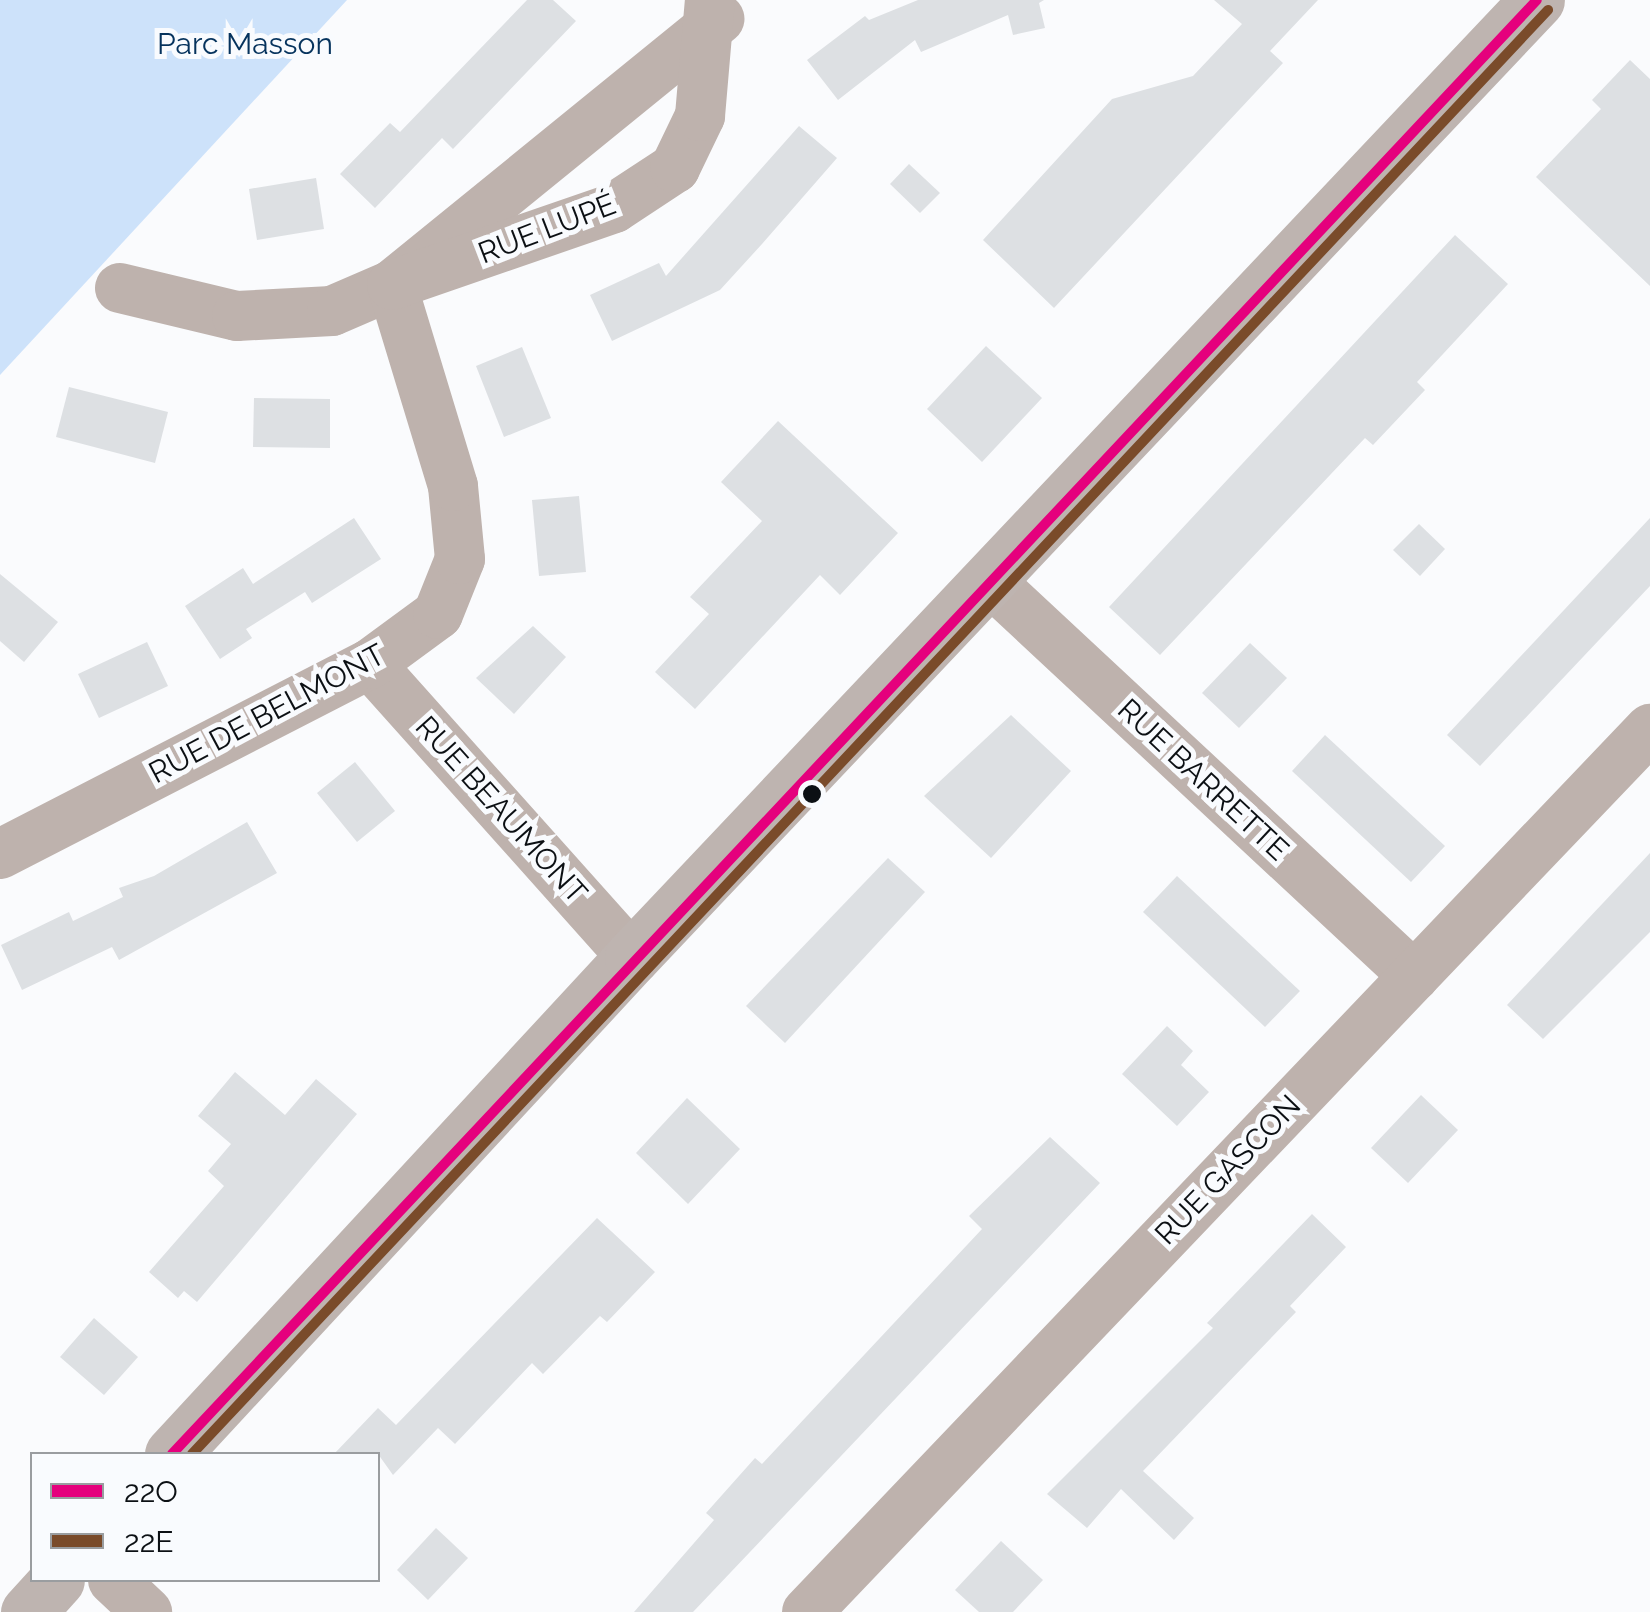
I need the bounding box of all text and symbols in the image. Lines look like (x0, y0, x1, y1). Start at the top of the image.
park label: Parc Masson (157, 26, 333, 62)
street label: RUE LUPÉ (473, 186, 621, 272)
street label: RUE DE BELMONT (143, 637, 391, 791)
street label: RUE BARRETTE (1110, 692, 1296, 868)
street label: RUE BEAUMONT (408, 709, 594, 911)
unlabelled marker (802, 784, 822, 804)
street label: RUE GASCON (1148, 1088, 1308, 1252)
legend (30, 1452, 380, 1582)
text: 22O (124, 1474, 178, 1509)
text: 22E (124, 1524, 174, 1559)

